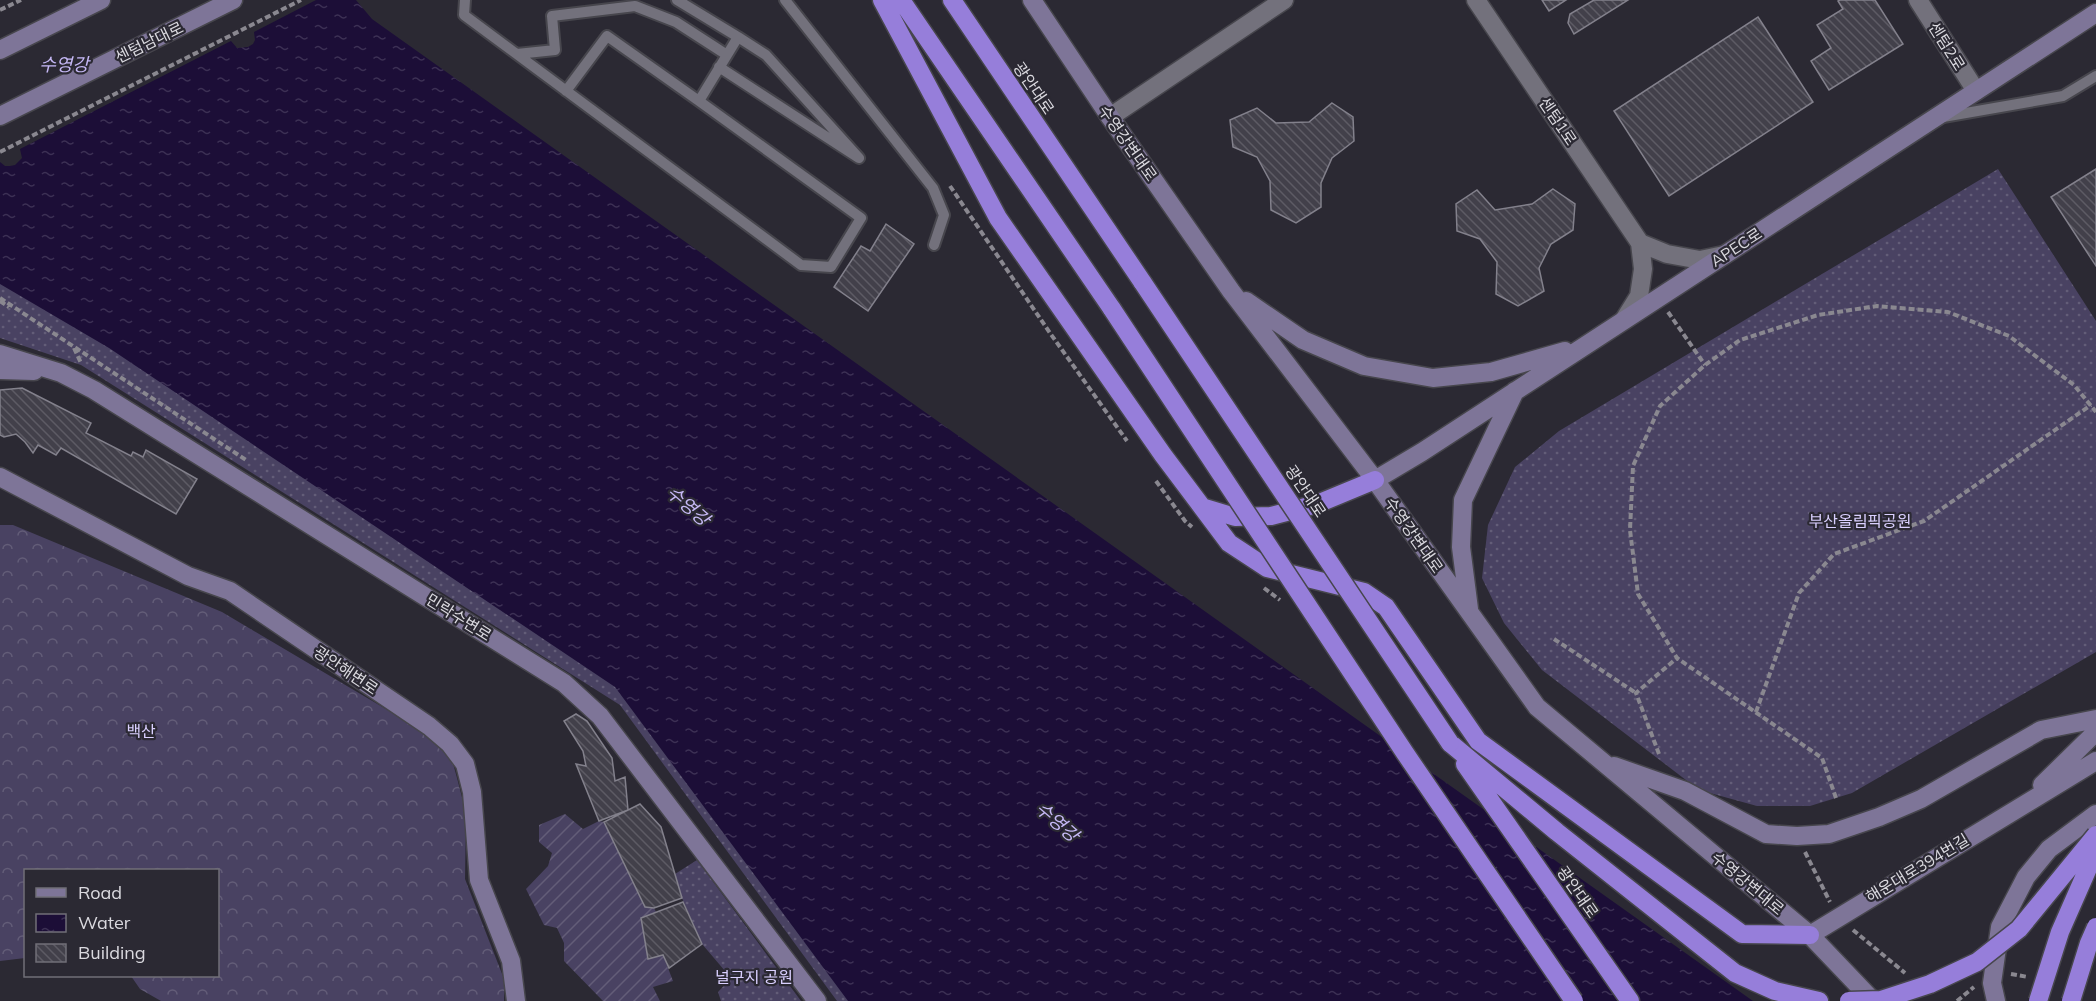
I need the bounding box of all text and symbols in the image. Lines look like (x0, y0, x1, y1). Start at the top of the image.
street label: 센텀남대로 (112, 17, 187, 67)
street label: 센텀2로 (1924, 18, 1970, 74)
water label: 수영강 (39, 53, 91, 76)
street label: 광안대로 (1009, 58, 1059, 118)
street label: 센텀1로 (1535, 93, 1581, 149)
street label: 수영강변대로 (1094, 101, 1162, 185)
street label: APEC로 (1707, 223, 1766, 271)
street label: 광안대로 (1281, 461, 1331, 521)
water label: 수영강 (662, 481, 716, 532)
street label: 수영강변대로 (1380, 493, 1448, 577)
park label: 부산올림픽공원 (1808, 511, 1912, 531)
street label: 민락수변로 (422, 589, 496, 645)
street label: 광안해변로 (310, 641, 382, 699)
park label: 백산 (126, 721, 156, 741)
water label: 수영강 (1031, 797, 1085, 848)
street label: 해운대로394번길 (1862, 829, 1972, 907)
street label: 수영강변대로 (1708, 847, 1788, 919)
street label: 광안대로 (1553, 862, 1603, 922)
legend (24, 869, 219, 977)
text: Road (78, 881, 122, 904)
text: Water (78, 911, 131, 934)
text: Building (78, 941, 146, 964)
park label: 널구지 공원 (715, 967, 793, 987)

